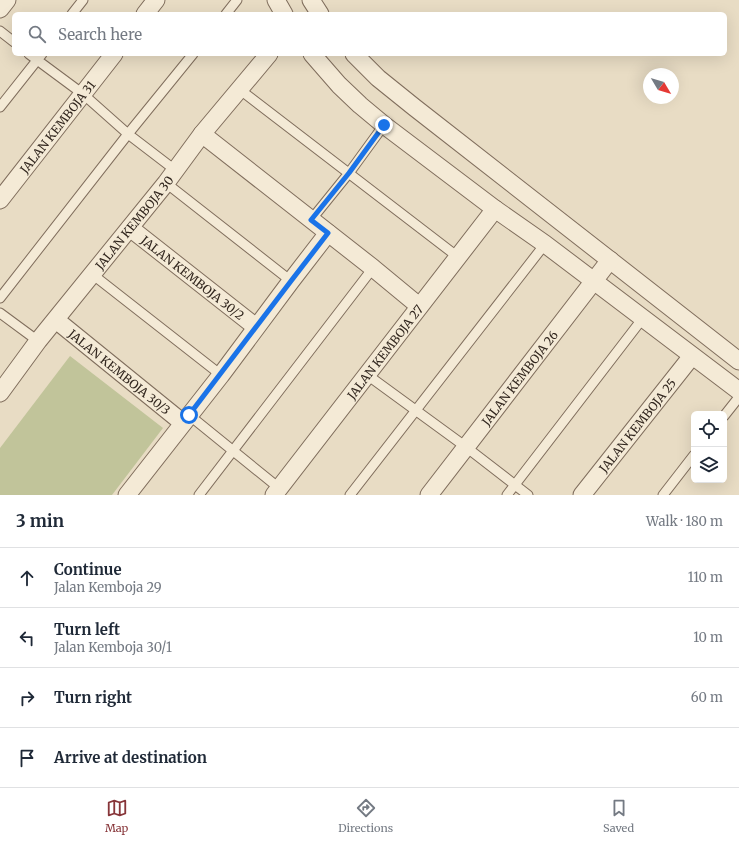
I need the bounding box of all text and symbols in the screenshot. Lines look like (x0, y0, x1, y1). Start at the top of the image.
search box (12, 12, 727, 56)
icon: search (26, 23, 48, 45)
text: Search here (58, 25, 142, 44)
north arrow (643, 68, 679, 104)
street label: JALAN KEMBOJA 31 (16, 77, 98, 177)
route end (375, 116, 393, 134)
street label: JALAN KEMBOJA 30 (91, 172, 177, 273)
street label: JALAN KEMBOJA 30/2 (138, 232, 247, 323)
street label: JALAN KEMBOJA 27 (343, 301, 426, 403)
street label: JALAN KEMBOJA 30/3 (65, 325, 174, 417)
street label: JALAN KEMBOJA 26 (477, 327, 561, 429)
street label: JALAN KEMBOJA 25 (595, 375, 679, 476)
route start (180, 406, 198, 424)
map controls (691, 411, 727, 483)
button: locate (691, 411, 727, 447)
button: layers (691, 447, 727, 483)
text: 3 min (16, 510, 64, 532)
text: Walk · 180 m (646, 513, 723, 530)
text: Continue (54, 560, 122, 579)
icon: ahead (16, 567, 38, 589)
text: 110 m (688, 569, 723, 586)
text: Jalan Kemboja 29 (54, 579, 162, 596)
text: Turn left (54, 620, 120, 639)
icon: left (16, 627, 38, 649)
text: 10 m (693, 629, 723, 646)
text: Jalan Kemboja 30/1 (54, 639, 172, 656)
icon: right (16, 687, 38, 709)
text: Turn right (54, 688, 132, 707)
text: 60 m (691, 689, 723, 706)
icon: arrive (16, 747, 38, 769)
text: Arrive at destination (54, 748, 207, 767)
tab: Map (105, 797, 128, 835)
tab: Directions (338, 797, 393, 835)
tab: Saved (603, 797, 634, 835)

